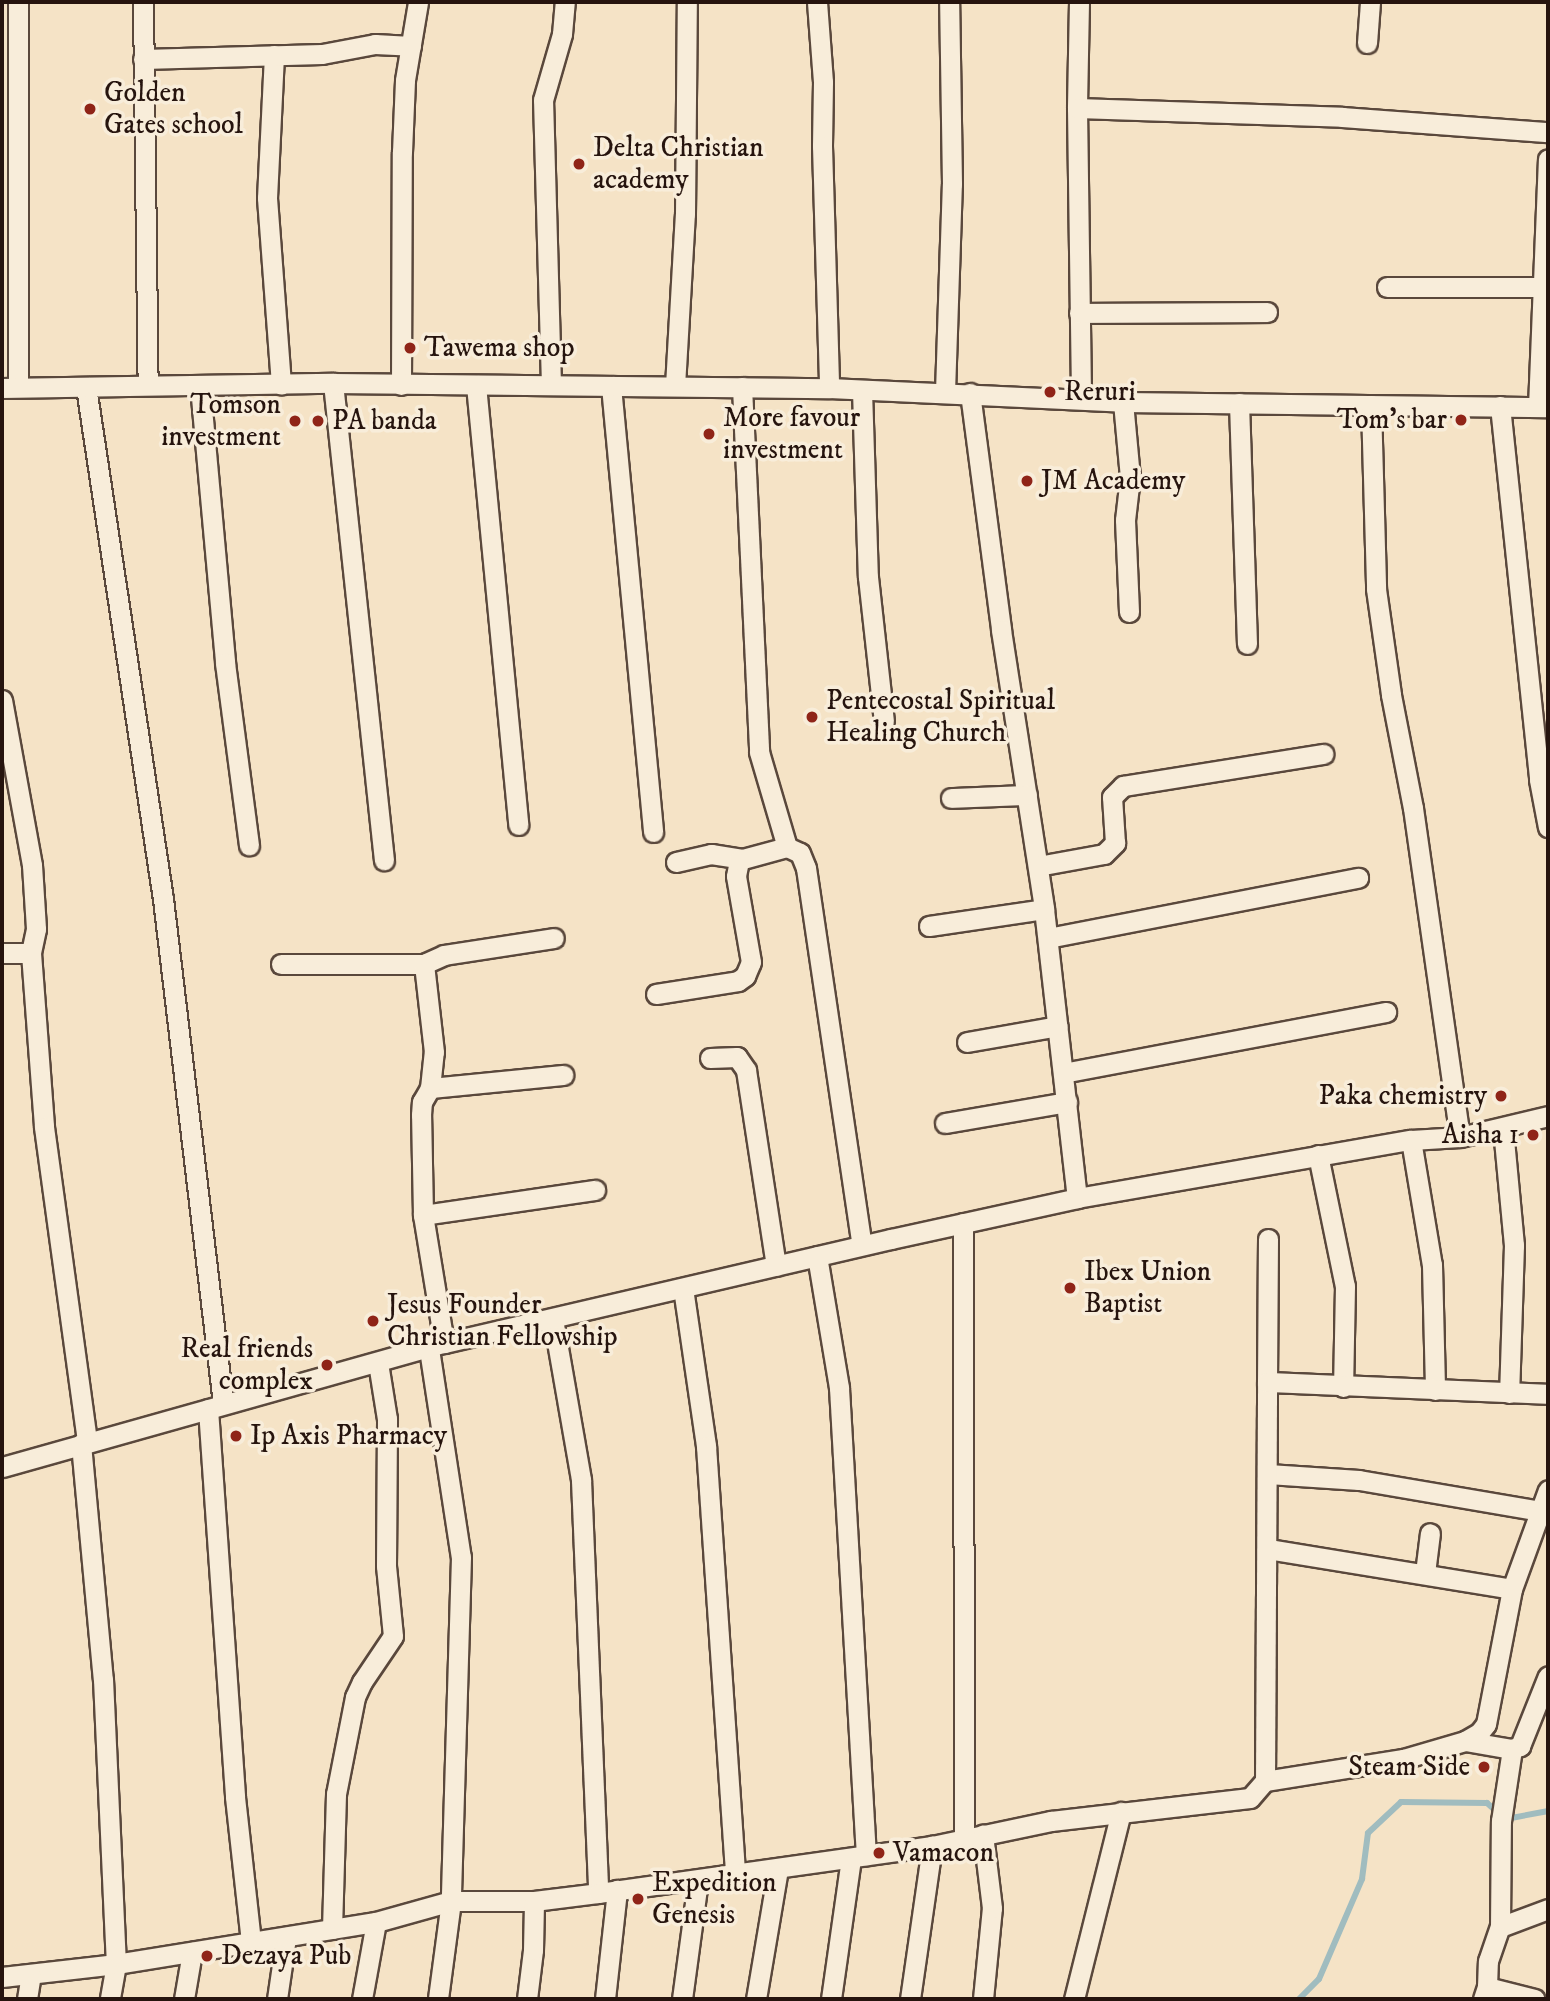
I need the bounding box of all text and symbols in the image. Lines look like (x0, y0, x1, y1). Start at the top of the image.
place label: Golden Gates school (104, 76, 243, 142)
marker: Golden Gates school (82, 101, 98, 117)
place label: Delta Christian academy (593, 131, 764, 197)
marker: Delta Christian academy (571, 156, 587, 172)
place label: Tawema shop (424, 331, 575, 365)
marker: Tawema shop (402, 340, 418, 356)
place label: Reruri (1064, 375, 1136, 409)
marker: Reruri (1042, 384, 1058, 400)
place label: Tomson investment (161, 388, 281, 454)
place label: More favour investment (723, 401, 860, 467)
place label: Tom's bar (1337, 403, 1447, 437)
place label: PA banda (332, 404, 437, 438)
marker: Tom's bar (1453, 412, 1469, 428)
marker: Tomson investment (287, 413, 303, 429)
marker: PA banda (310, 413, 326, 429)
marker: More favour investment (701, 426, 717, 442)
place label: JM Academy (1041, 464, 1185, 498)
marker: JM Academy (1019, 473, 1035, 489)
place label: Pentecostal Spiritual Healing Church (826, 684, 1055, 750)
marker: Pentecostal Spiritual Healing Church (804, 709, 820, 725)
place label: Paka chemistry (1319, 1079, 1487, 1113)
marker: Paka chemistry (1493, 1088, 1509, 1104)
place label: Aisha 1 (1442, 1118, 1519, 1152)
marker: Aisha 1 (1525, 1127, 1541, 1143)
place label: Ibex Union Baptist (1084, 1255, 1211, 1321)
marker: Ibex Union Baptist (1062, 1280, 1078, 1296)
place label: Jesus Founder Christian Fellowship (387, 1288, 618, 1354)
marker: Jesus Founder Christian Fellowship (365, 1313, 381, 1329)
place label: Real friends complex (181, 1332, 313, 1398)
marker: Real friends complex (319, 1357, 335, 1373)
place label: Ip Axis Pharmacy (250, 1419, 447, 1453)
marker: Ip Axis Pharmacy (228, 1428, 244, 1444)
place label: Steam Side (1348, 1750, 1470, 1784)
marker: Steam Side (1476, 1759, 1492, 1775)
place label: Vamacon (893, 1836, 994, 1870)
marker: Vamacon (871, 1845, 887, 1861)
place label: Expedition Genesis (652, 1866, 777, 1932)
marker: Expedition Genesis (630, 1891, 646, 1907)
place label: Dezaya Pub (221, 1939, 351, 1973)
marker: Dezaya Pub (199, 1948, 215, 1964)

